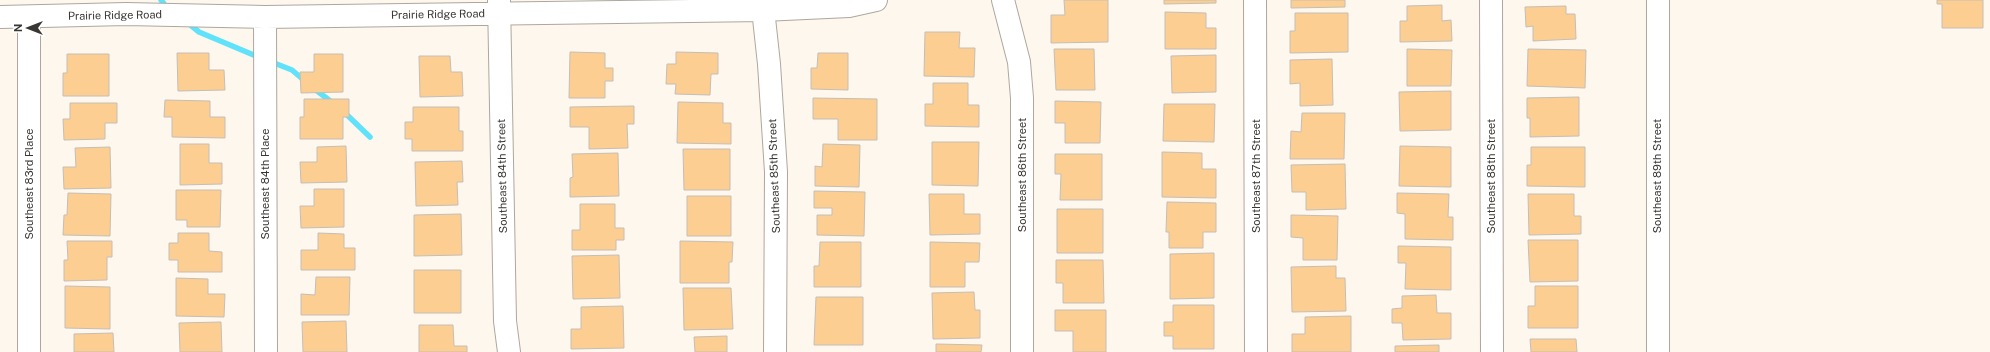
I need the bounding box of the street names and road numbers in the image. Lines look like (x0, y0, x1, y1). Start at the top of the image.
street label: Prairie Ridge Road (391, 7, 485, 21)
street label: Prairie Ridge Road (68, 8, 162, 22)
street label: Southeast 85th Street (766, 118, 782, 234)
street label: Southeast 86th Street (1016, 118, 1028, 232)
street label: Southeast 84th Street (495, 119, 509, 233)
street label: Southeast 87th Street (1250, 119, 1262, 233)
street label: Southeast 88th Street (1485, 119, 1497, 233)
street label: Southeast 89th Street (1651, 119, 1663, 233)
street label: Southeast 83rd Place (23, 128, 35, 240)
street label: Southeast 84th Place (259, 128, 271, 240)

